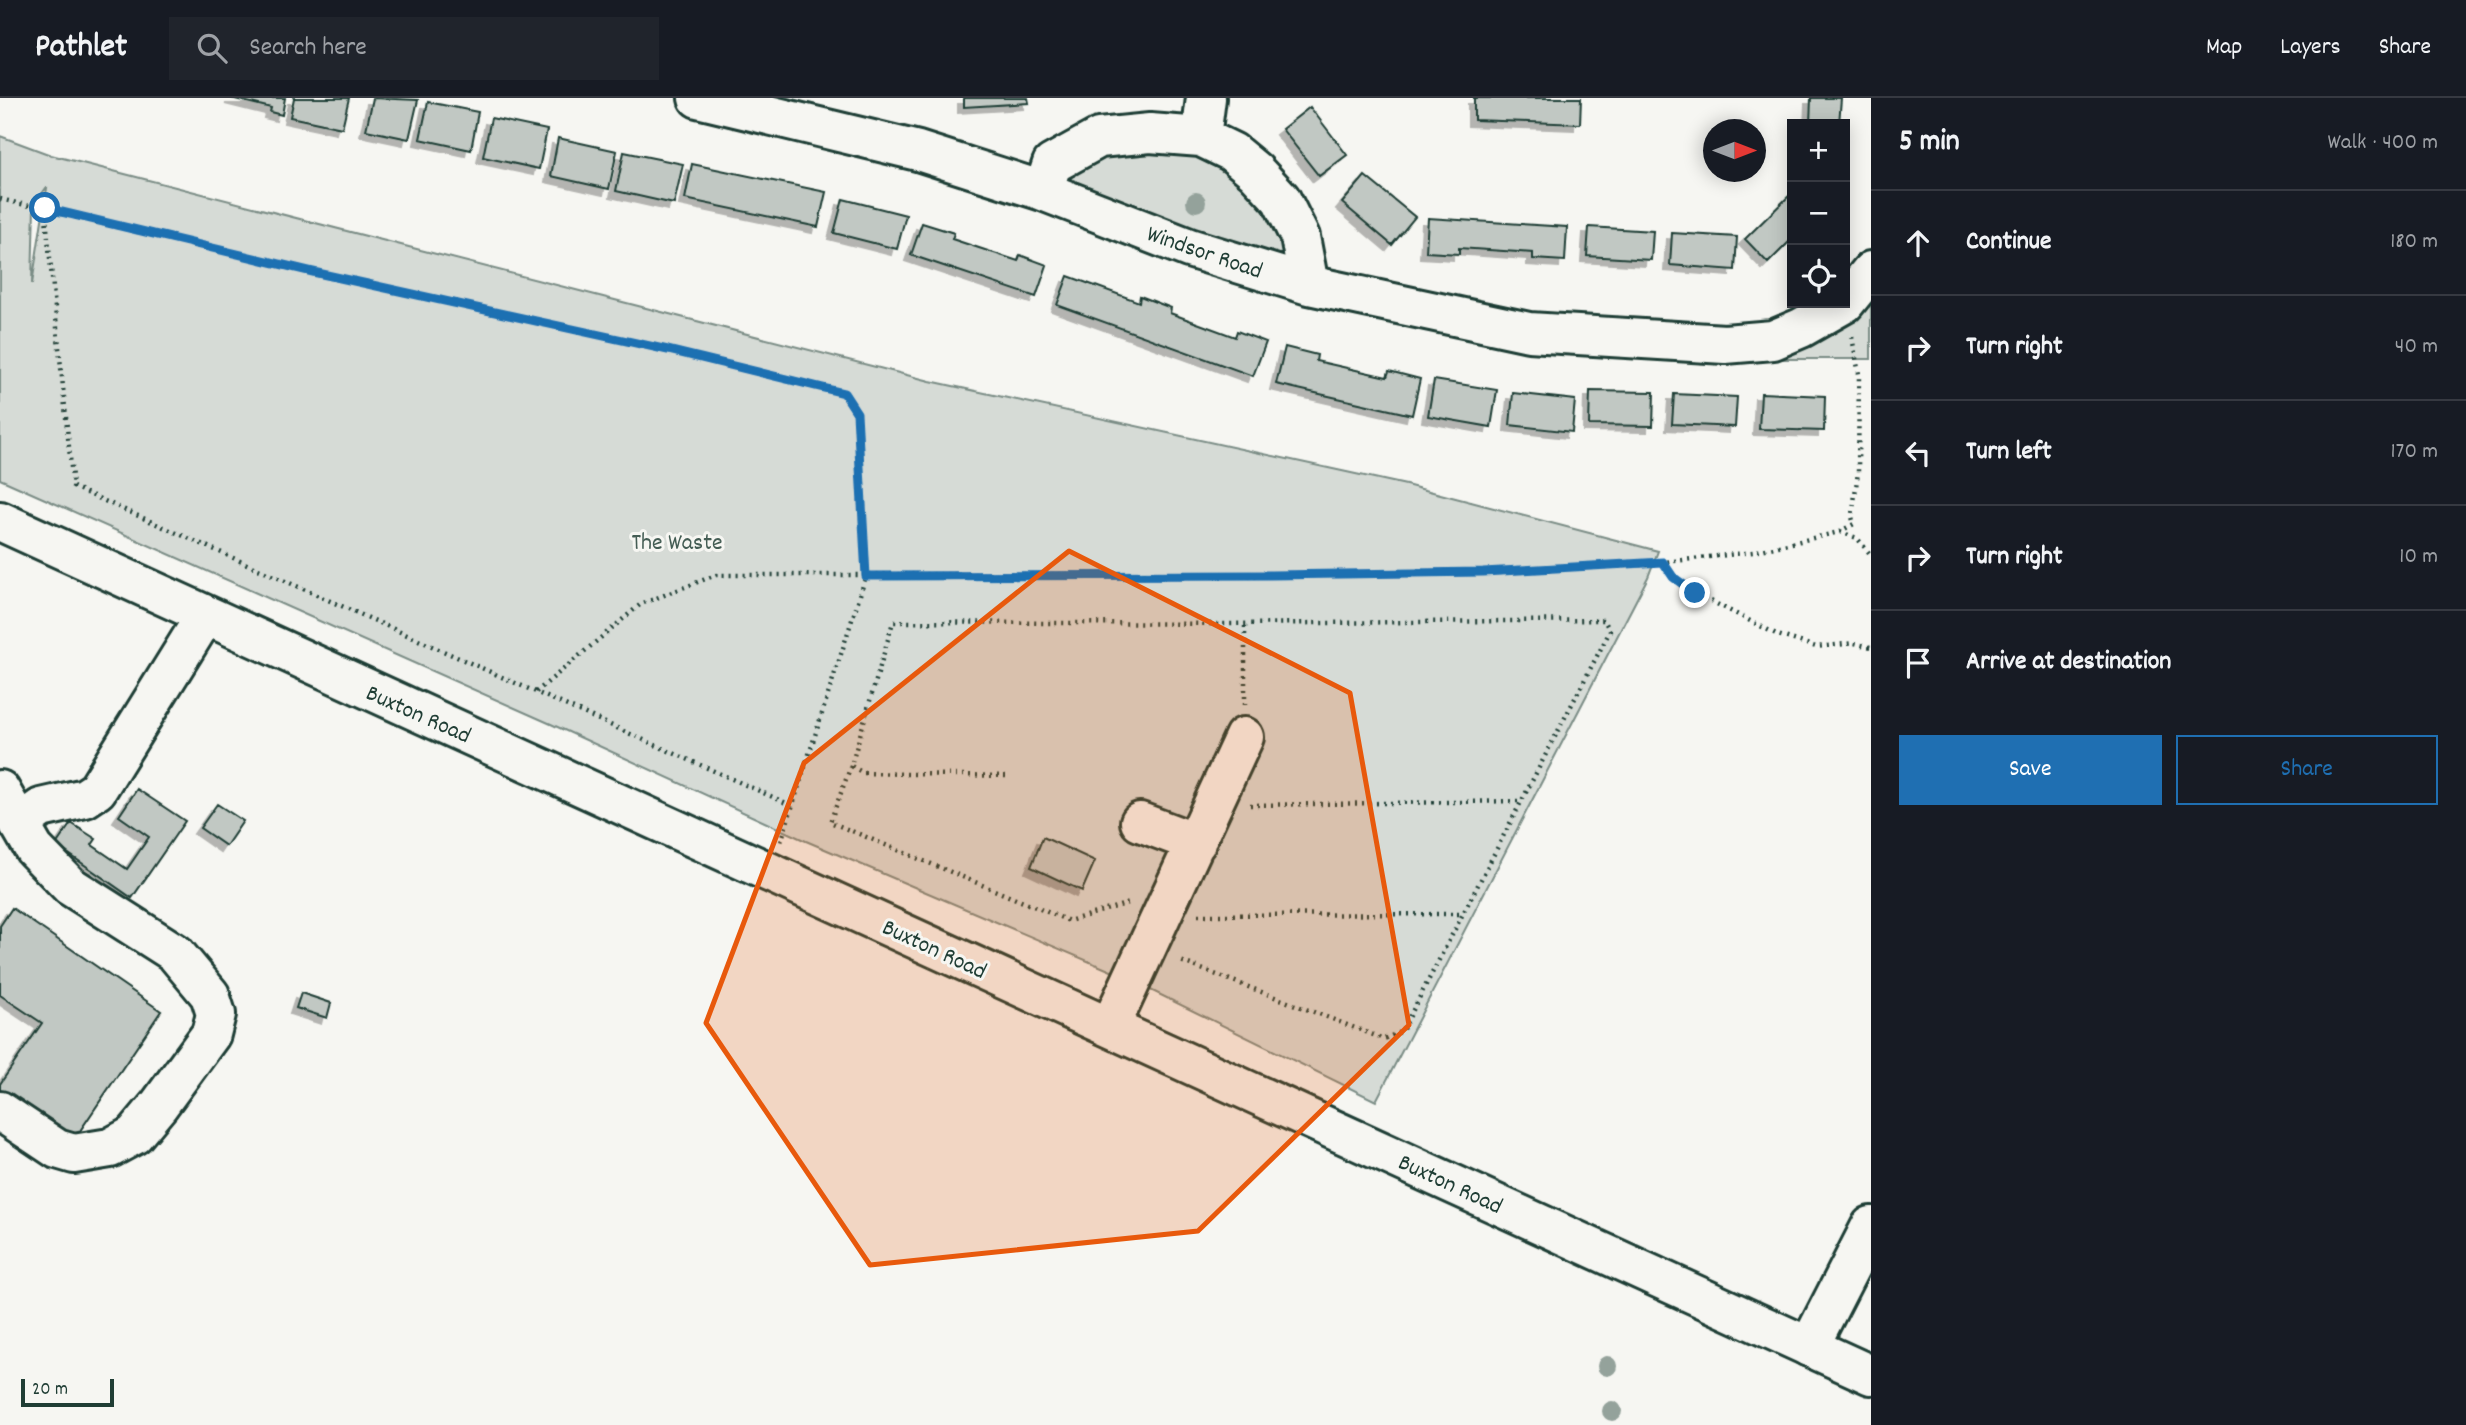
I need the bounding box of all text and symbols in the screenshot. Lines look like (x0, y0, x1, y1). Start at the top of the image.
search box (169, 17, 659, 80)
text: Pathlet (35, 25, 127, 72)
icon: search (193, 29, 231, 67)
text: Search here (249, 30, 367, 67)
text: Map (2206, 31, 2242, 65)
text: Layers (2280, 31, 2341, 65)
text: Share (2379, 31, 2431, 65)
north arrow (1703, 119, 1766, 182)
map controls (1787, 119, 1850, 308)
button: + (1787, 119, 1850, 182)
text: 5 min (1899, 122, 1960, 165)
text: Walk · 400 m (2328, 127, 2438, 160)
button: − (1787, 182, 1850, 245)
route start (29, 192, 60, 223)
street label: Windsor Road (1141, 218, 1267, 290)
icon: ahead (1899, 224, 1937, 262)
text: Continue (1966, 224, 2051, 261)
text: 180 m (2390, 226, 2438, 259)
button: locate (1787, 245, 1850, 308)
icon: right (1899, 329, 1937, 367)
text: Turn right (1966, 329, 2063, 366)
text: 40 m (2395, 331, 2438, 364)
icon: left (1899, 434, 1937, 472)
text: Turn left (1966, 434, 2052, 471)
text: 170 m (2391, 436, 2438, 469)
park label: The Waste (631, 527, 723, 561)
icon: right (1899, 539, 1937, 577)
text: Turn right (1966, 539, 2063, 576)
text: 10 m (2399, 541, 2438, 574)
route end (1679, 577, 1710, 608)
icon: arrive (1899, 644, 1937, 682)
text: Arrive at destination (1966, 644, 2171, 681)
street label: Buxton Road (360, 678, 476, 754)
button: Save (1899, 735, 2162, 805)
button: Share (2176, 735, 2438, 805)
street label: Buxton Road (876, 912, 991, 990)
street label: Buxton Road (1392, 1147, 1507, 1225)
scale bar (21, 1376, 114, 1408)
text: 20 m (32, 1377, 68, 1404)

